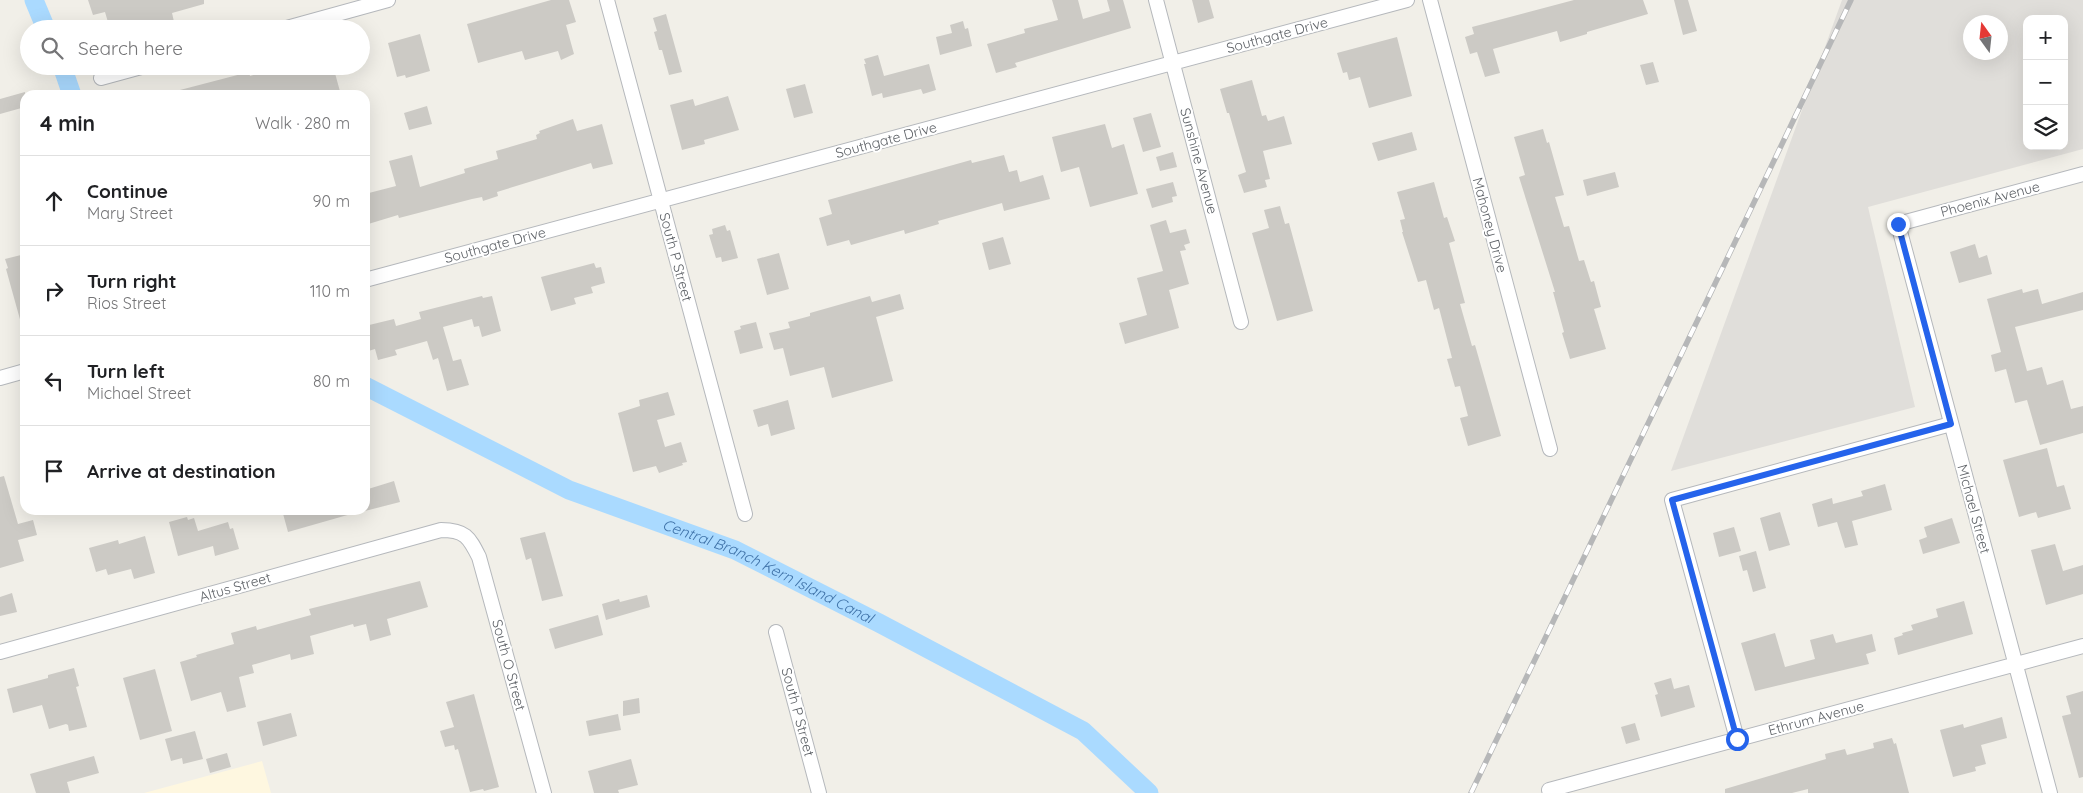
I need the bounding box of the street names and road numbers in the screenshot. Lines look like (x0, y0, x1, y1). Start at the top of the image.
street label: Southgate Drive (1224, 13, 1330, 57)
street label: Sunshine Avenue (1176, 106, 1222, 216)
street label: Southgate Drive (833, 118, 939, 162)
street label: Mahoney Drive (1469, 175, 1511, 275)
street label: Phoenix Avenue (1938, 177, 2042, 221)
street label: South P Street (655, 211, 697, 304)
street label: Southgate Drive (442, 223, 548, 267)
street label: Michael Street (1953, 462, 1995, 556)
street label: Altus Street (197, 568, 273, 606)
street label: South O Street (488, 617, 530, 713)
street label: South P Street (777, 666, 819, 759)
street label: Ethrum Avenue (1766, 697, 1866, 739)

